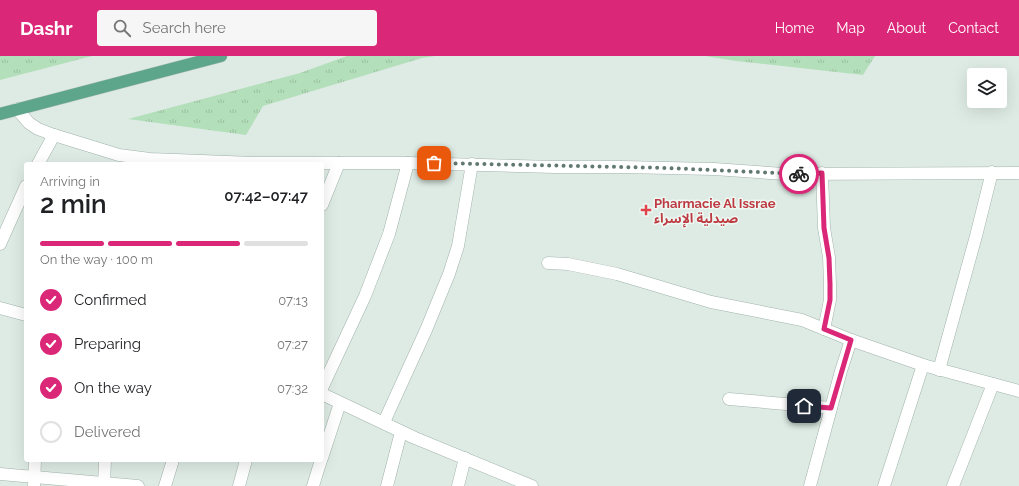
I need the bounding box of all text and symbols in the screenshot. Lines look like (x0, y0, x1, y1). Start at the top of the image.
search box (97, 10, 377, 46)
text: Dashr (20, 17, 73, 39)
icon: search (111, 17, 133, 39)
text: Search here (143, 19, 226, 37)
text: Home (775, 20, 814, 36)
text: Map (836, 20, 865, 36)
text: About (887, 20, 926, 36)
text: Contact (948, 20, 999, 36)
map controls (967, 68, 1007, 108)
button: layers (967, 68, 1007, 108)
pin (417, 146, 451, 180)
icon: bag (423, 152, 445, 174)
courier (779, 154, 819, 194)
icon: bike (788, 163, 810, 185)
text: Arriving in (40, 174, 100, 189)
text: 07:42–07:47 (224, 187, 308, 205)
text: 2 min (40, 189, 107, 219)
place label: Pharmacie Al Issrae صيدلية الإسراء (654, 196, 776, 228)
marker: Pharmacie Al Issrae صيدلية الإسراء (641, 205, 651, 215)
text: On the way · 100 m (40, 252, 153, 267)
icon: check (40, 289, 62, 311)
text: Confirmed (74, 291, 147, 309)
text: 07:13 (278, 293, 308, 308)
icon: check (40, 333, 62, 355)
text: Preparing (74, 335, 141, 353)
text: 07:27 (277, 337, 308, 352)
icon: check (40, 377, 62, 399)
text: On the way (74, 379, 152, 397)
text: 07:32 (277, 381, 308, 396)
pin (787, 389, 821, 423)
icon: home (793, 395, 815, 417)
text: Delivered (74, 423, 141, 441)

